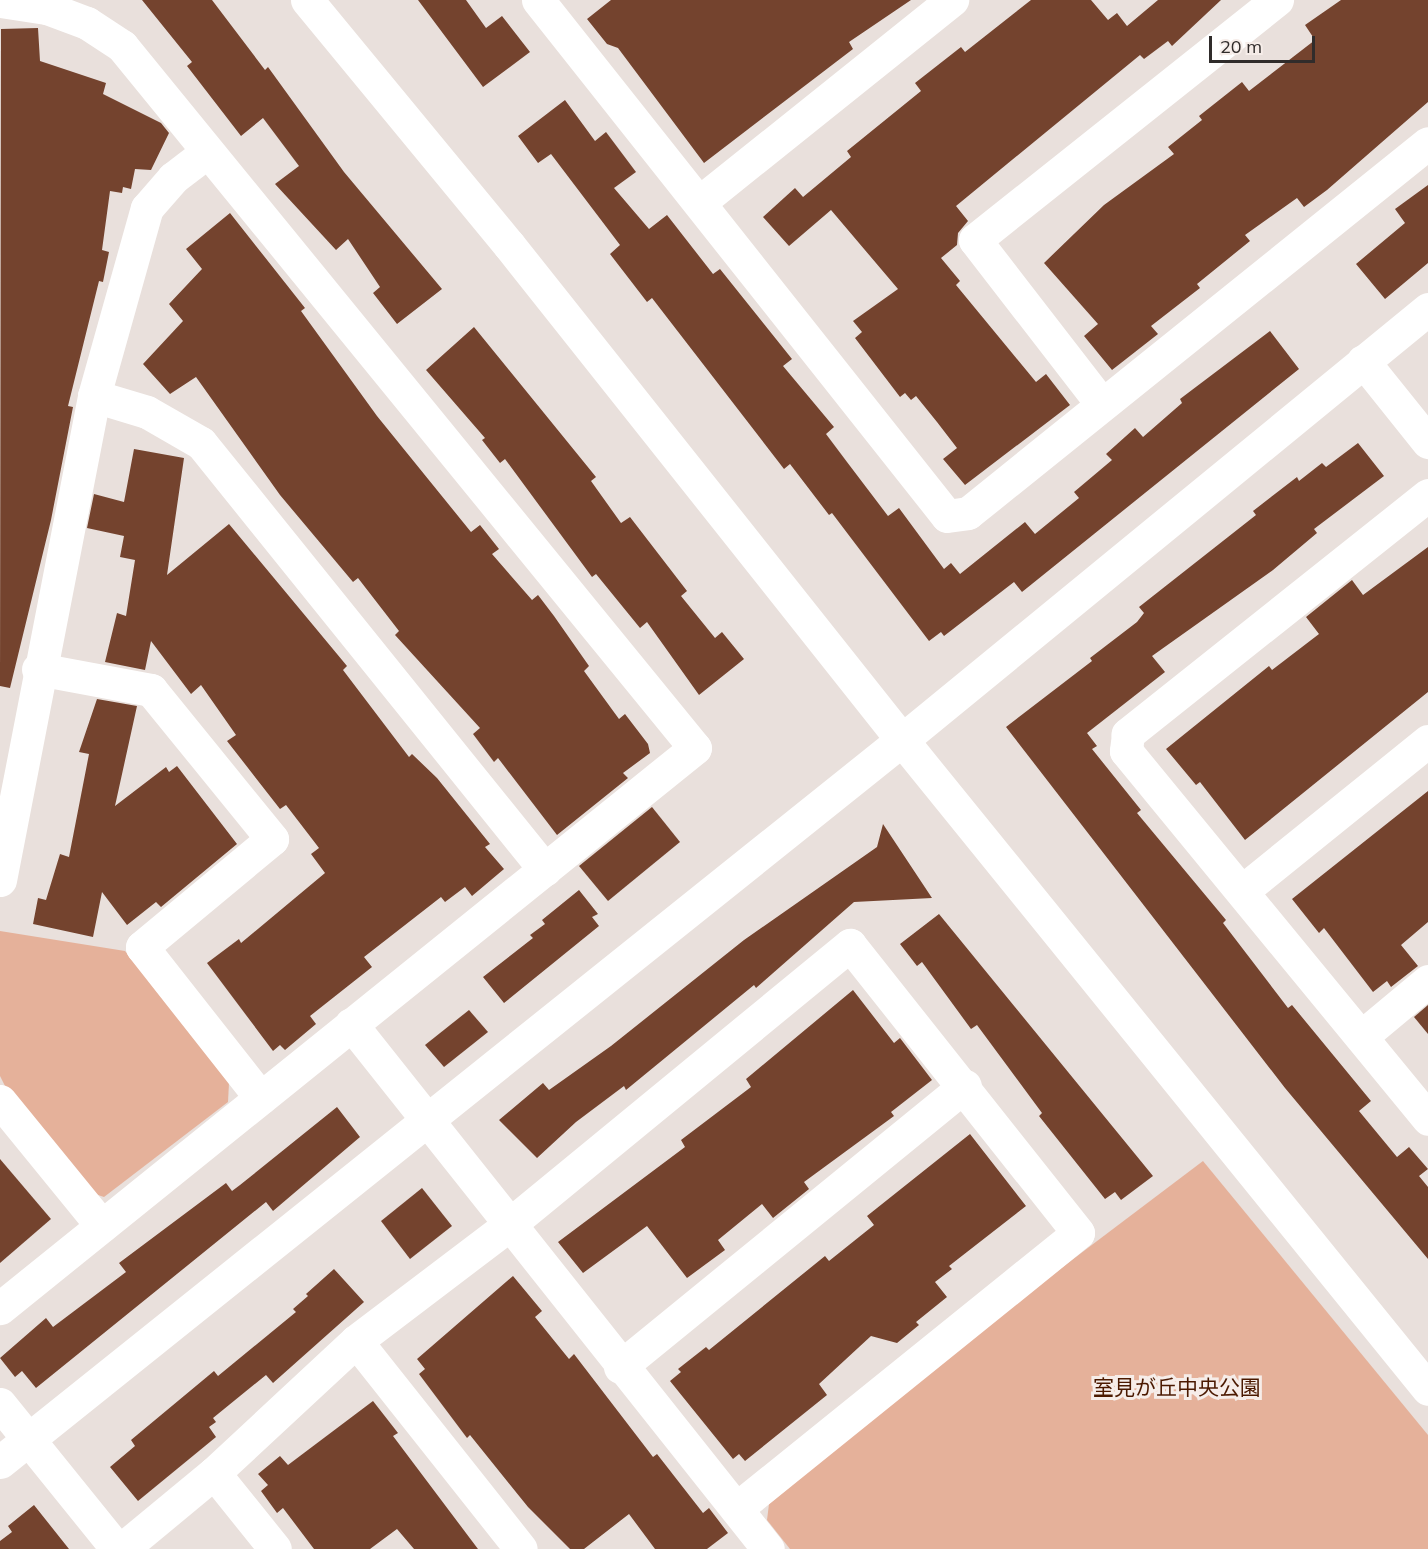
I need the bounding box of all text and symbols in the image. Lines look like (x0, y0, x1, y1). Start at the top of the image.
scale bar (1212, 24, 1318, 62)
text: 20 m (1220, 35, 1262, 58)
park label: 室見が丘中央公園 (1093, 1374, 1261, 1400)

